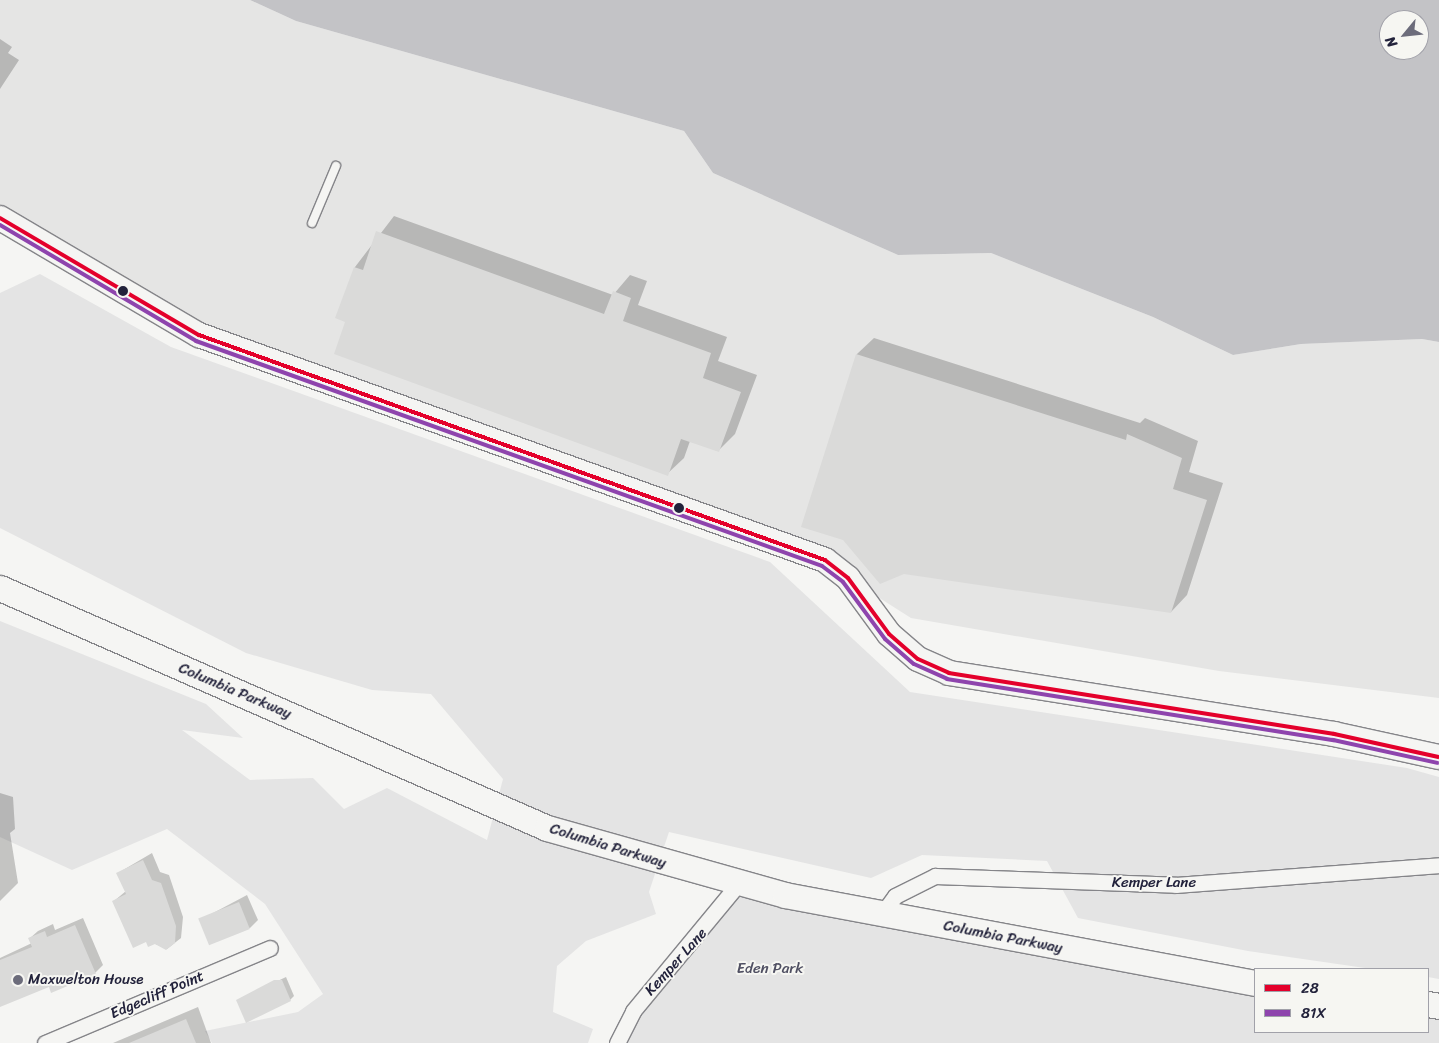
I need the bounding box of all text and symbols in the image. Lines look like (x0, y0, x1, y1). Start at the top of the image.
north arrow (1379, 10, 1429, 60)
text: N (1378, 32, 1405, 52)
unlabelled marker (118, 286, 128, 296)
unlabelled marker (674, 503, 684, 513)
street label: Columbia Parkway (176, 659, 294, 723)
street label: Columbia Parkway (548, 820, 668, 872)
street label: Kemper Lane (1112, 874, 1196, 892)
street label: Columbia Parkway (942, 917, 1064, 957)
street label: Kemper Lane (641, 925, 711, 999)
park label: Eden Park (737, 960, 803, 978)
street label: Edgecliff Point (107, 967, 207, 1023)
legend (1254, 968, 1429, 1033)
place label: Maxwelton House (28, 971, 144, 989)
marker: Maxwelton House (12, 974, 24, 986)
text: 28 (1301, 975, 1319, 1001)
text: 81X (1301, 1000, 1326, 1026)

